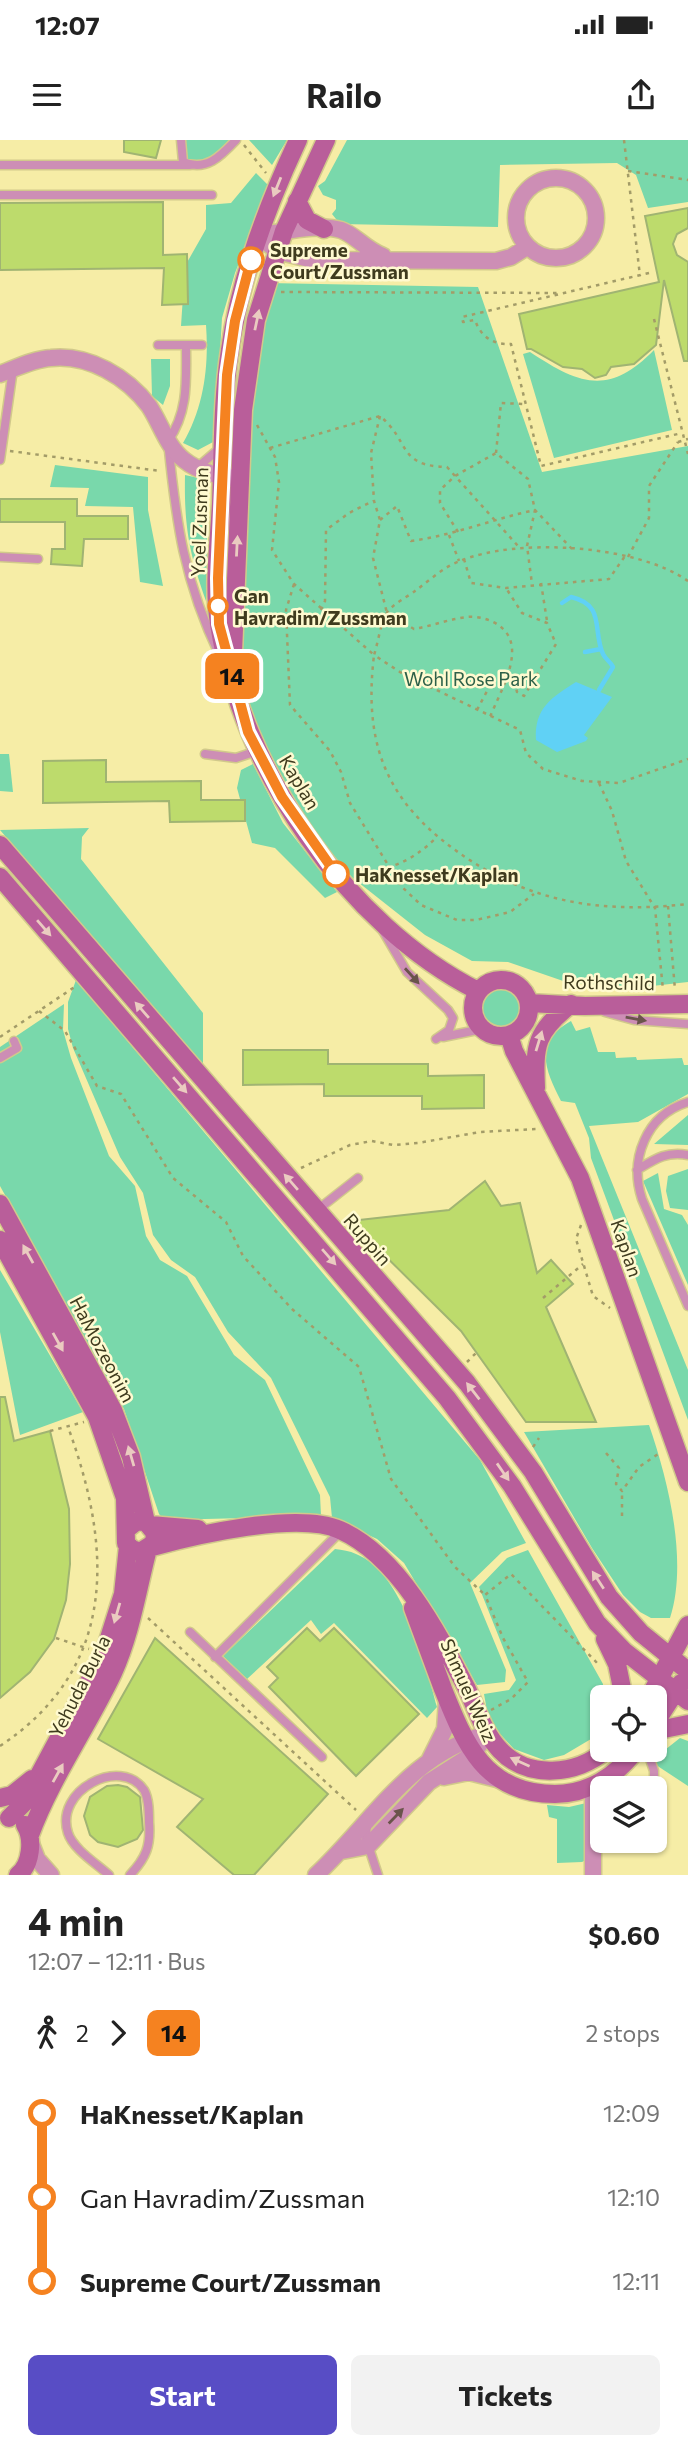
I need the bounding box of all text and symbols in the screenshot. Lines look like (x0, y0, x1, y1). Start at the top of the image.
text: 12:07 (35, 9, 100, 40)
text: Railo (306, 75, 382, 115)
icon: menu (28, 76, 66, 114)
icon: share (622, 76, 660, 114)
one-way arrow (271, 177, 282, 198)
place label: Supreme Court/Zussman (270, 238, 409, 283)
marker: Supreme Court/Zussman (238, 247, 264, 273)
one-way arrow (251, 309, 262, 331)
street label: Yoel Zusman (186, 467, 212, 577)
one-way arrow (231, 535, 242, 557)
place label: Gan Havradim/Zussman (234, 584, 407, 629)
marker: Gan Havradim/Zussman (208, 596, 228, 616)
line badge: 14 (201, 653, 264, 699)
text: 14 (219, 661, 245, 690)
park label: Wohl Rose Park (404, 667, 538, 690)
street label: Kaplan (275, 751, 325, 813)
marker: HaKnesset/Kaplan (323, 861, 349, 887)
place label: HaKnesset/Kaplan (355, 863, 518, 886)
one-way arrow (36, 919, 51, 936)
one-way arrow (404, 967, 419, 984)
street label: Rothschild (563, 970, 655, 994)
one-way arrow (134, 1001, 150, 1019)
one-way arrow (625, 1014, 647, 1025)
one-way arrow (535, 1031, 545, 1052)
one-way arrow (172, 1077, 187, 1094)
one-way arrow (283, 1173, 299, 1191)
street label: Ruppin (339, 1208, 397, 1270)
street label: Kaplan (606, 1216, 648, 1280)
one-way arrow (22, 1244, 34, 1263)
one-way arrow (321, 1249, 336, 1266)
street label: HaMozeonim (65, 1292, 141, 1406)
one-way arrow (52, 1332, 64, 1352)
one-way arrow (465, 1382, 480, 1400)
one-way arrow (125, 1445, 135, 1466)
one-way arrow (496, 1463, 510, 1481)
one-way arrow (592, 1570, 605, 1590)
one-way arrow (112, 1603, 122, 1624)
street label: Yehuda Burla (43, 1631, 115, 1741)
street label: Shmuel Weiz (436, 1635, 502, 1745)
map controls (590, 1685, 667, 1853)
button: locate (590, 1685, 667, 1762)
one-way arrow (510, 1756, 530, 1768)
one-way arrow (52, 1764, 64, 1783)
button: layers (590, 1776, 667, 1853)
one-way arrow (388, 1808, 404, 1825)
text: 4 min (28, 1897, 124, 1944)
text: $0.60 (588, 1919, 660, 1950)
text: 12:07 – 12:11 · Bus (28, 1947, 206, 1975)
icon: walk (28, 2014, 66, 2052)
icon: forward (99, 2014, 137, 2052)
text: 14 (161, 2018, 186, 2047)
text: 2 (76, 2019, 89, 2047)
text: 2 stops (586, 2019, 660, 2047)
text: HaKnesset/Kaplan (80, 2098, 304, 2129)
text: 12:09 (603, 2099, 660, 2127)
text: Gan Havradim/Zussman (80, 2182, 365, 2213)
text: 12:10 (607, 2183, 660, 2211)
text: Supreme Court/Zussman (80, 2266, 381, 2297)
text: 12:11 (612, 2267, 660, 2295)
button: Start (28, 2355, 337, 2435)
button: Tickets (351, 2355, 660, 2435)

